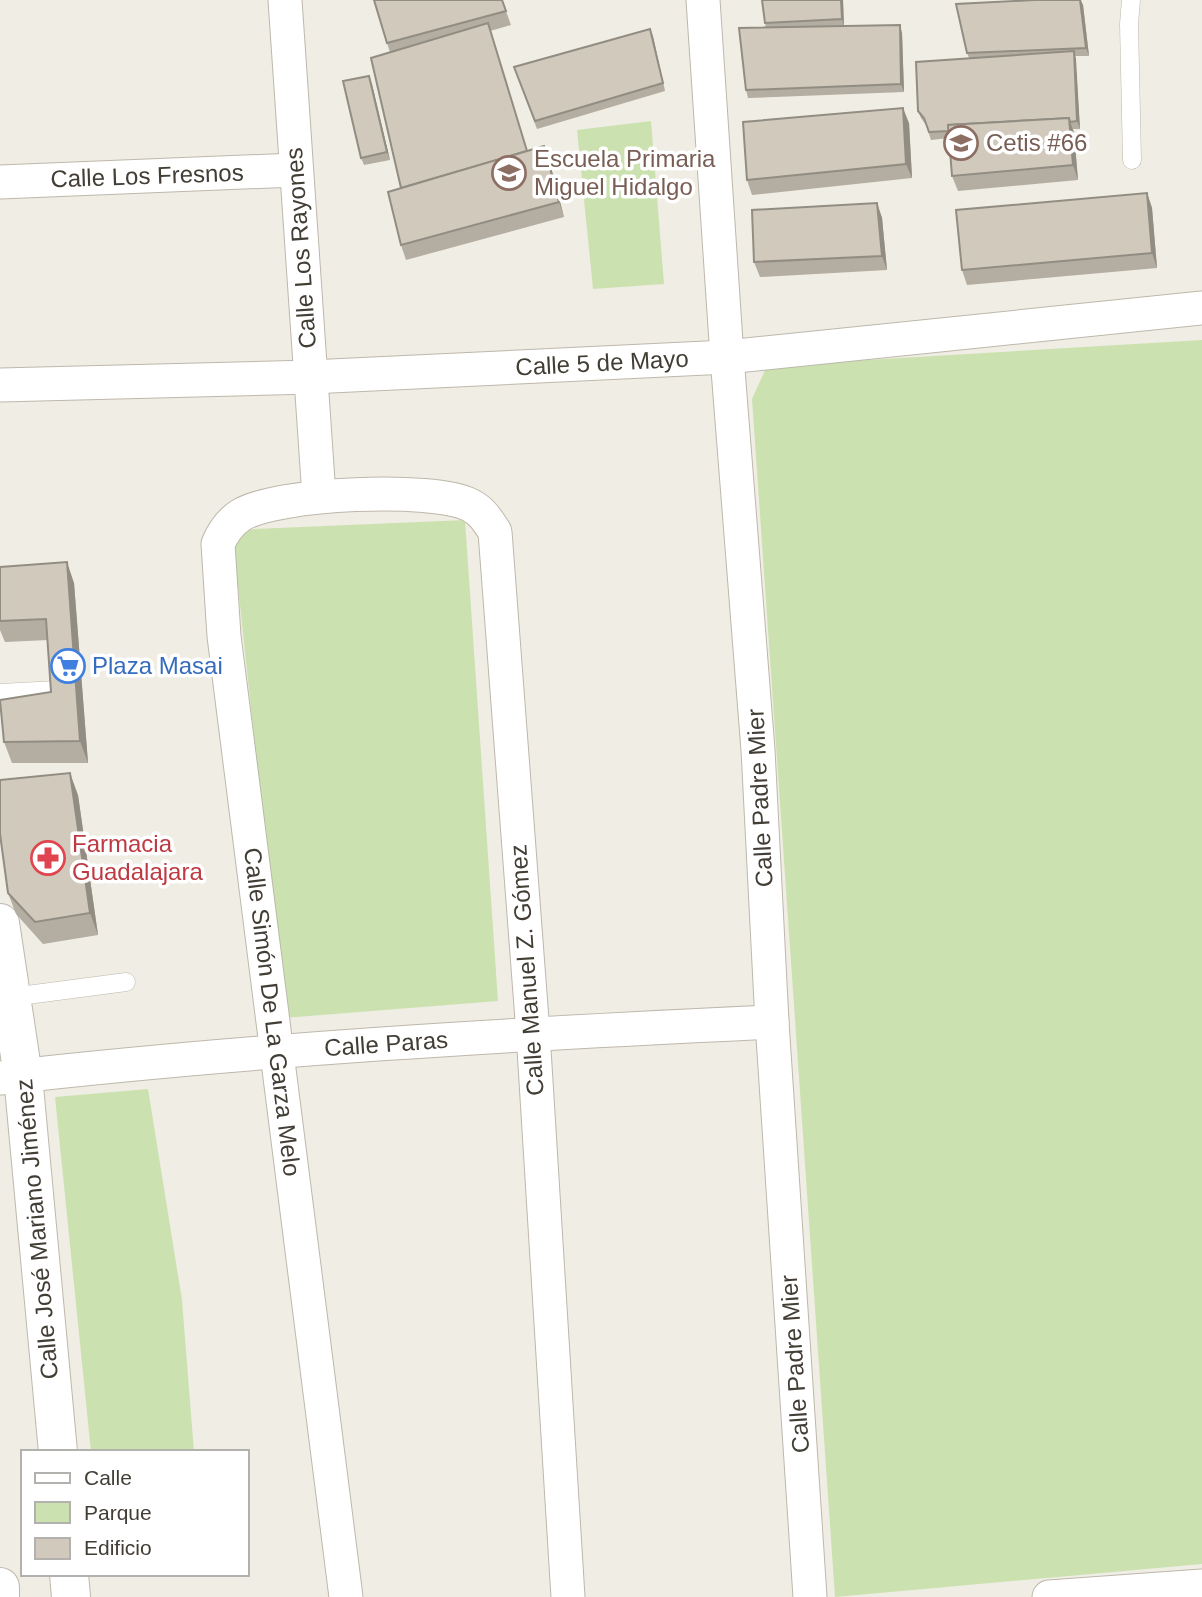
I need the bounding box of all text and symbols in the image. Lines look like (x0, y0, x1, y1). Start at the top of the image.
school or university icon: Cetis #66 (942, 124, 980, 162)
place label: Cetis #66 (986, 129, 1087, 156)
place label: Escuela Primaria Miguel Hidalgo (534, 145, 716, 200)
street label: Calle Los Rayones (280, 147, 321, 349)
school or university icon: Escuela Primaria Miguel Hidalgo (490, 154, 528, 192)
street label: Calle Los Fresnos (50, 159, 244, 192)
street label: Calle 5 de Mayo (515, 344, 689, 381)
supermarket icon: Plaza Masai (49, 647, 87, 685)
place label: Plaza Masai (92, 652, 223, 679)
street label: Calle Padre Mier (741, 708, 778, 888)
place label: Farmacia Guadalajara (72, 830, 203, 885)
pharmacy icon: Farmacia Guadalajara (29, 839, 67, 877)
street label: Calle Manuel Z. Gómez (504, 843, 549, 1097)
street label: Calle Simón De La Garza Melo (239, 846, 306, 1178)
street label: Calle Paras (323, 1026, 449, 1061)
street label: Calle José Mariano Jiménez (10, 1078, 63, 1380)
street label: Calle Padre Mier (775, 1274, 814, 1454)
legend (21, 1450, 248, 1576)
text: Calle (84, 1466, 132, 1489)
text: Parque (84, 1501, 152, 1524)
text: Edificio (84, 1536, 152, 1559)

